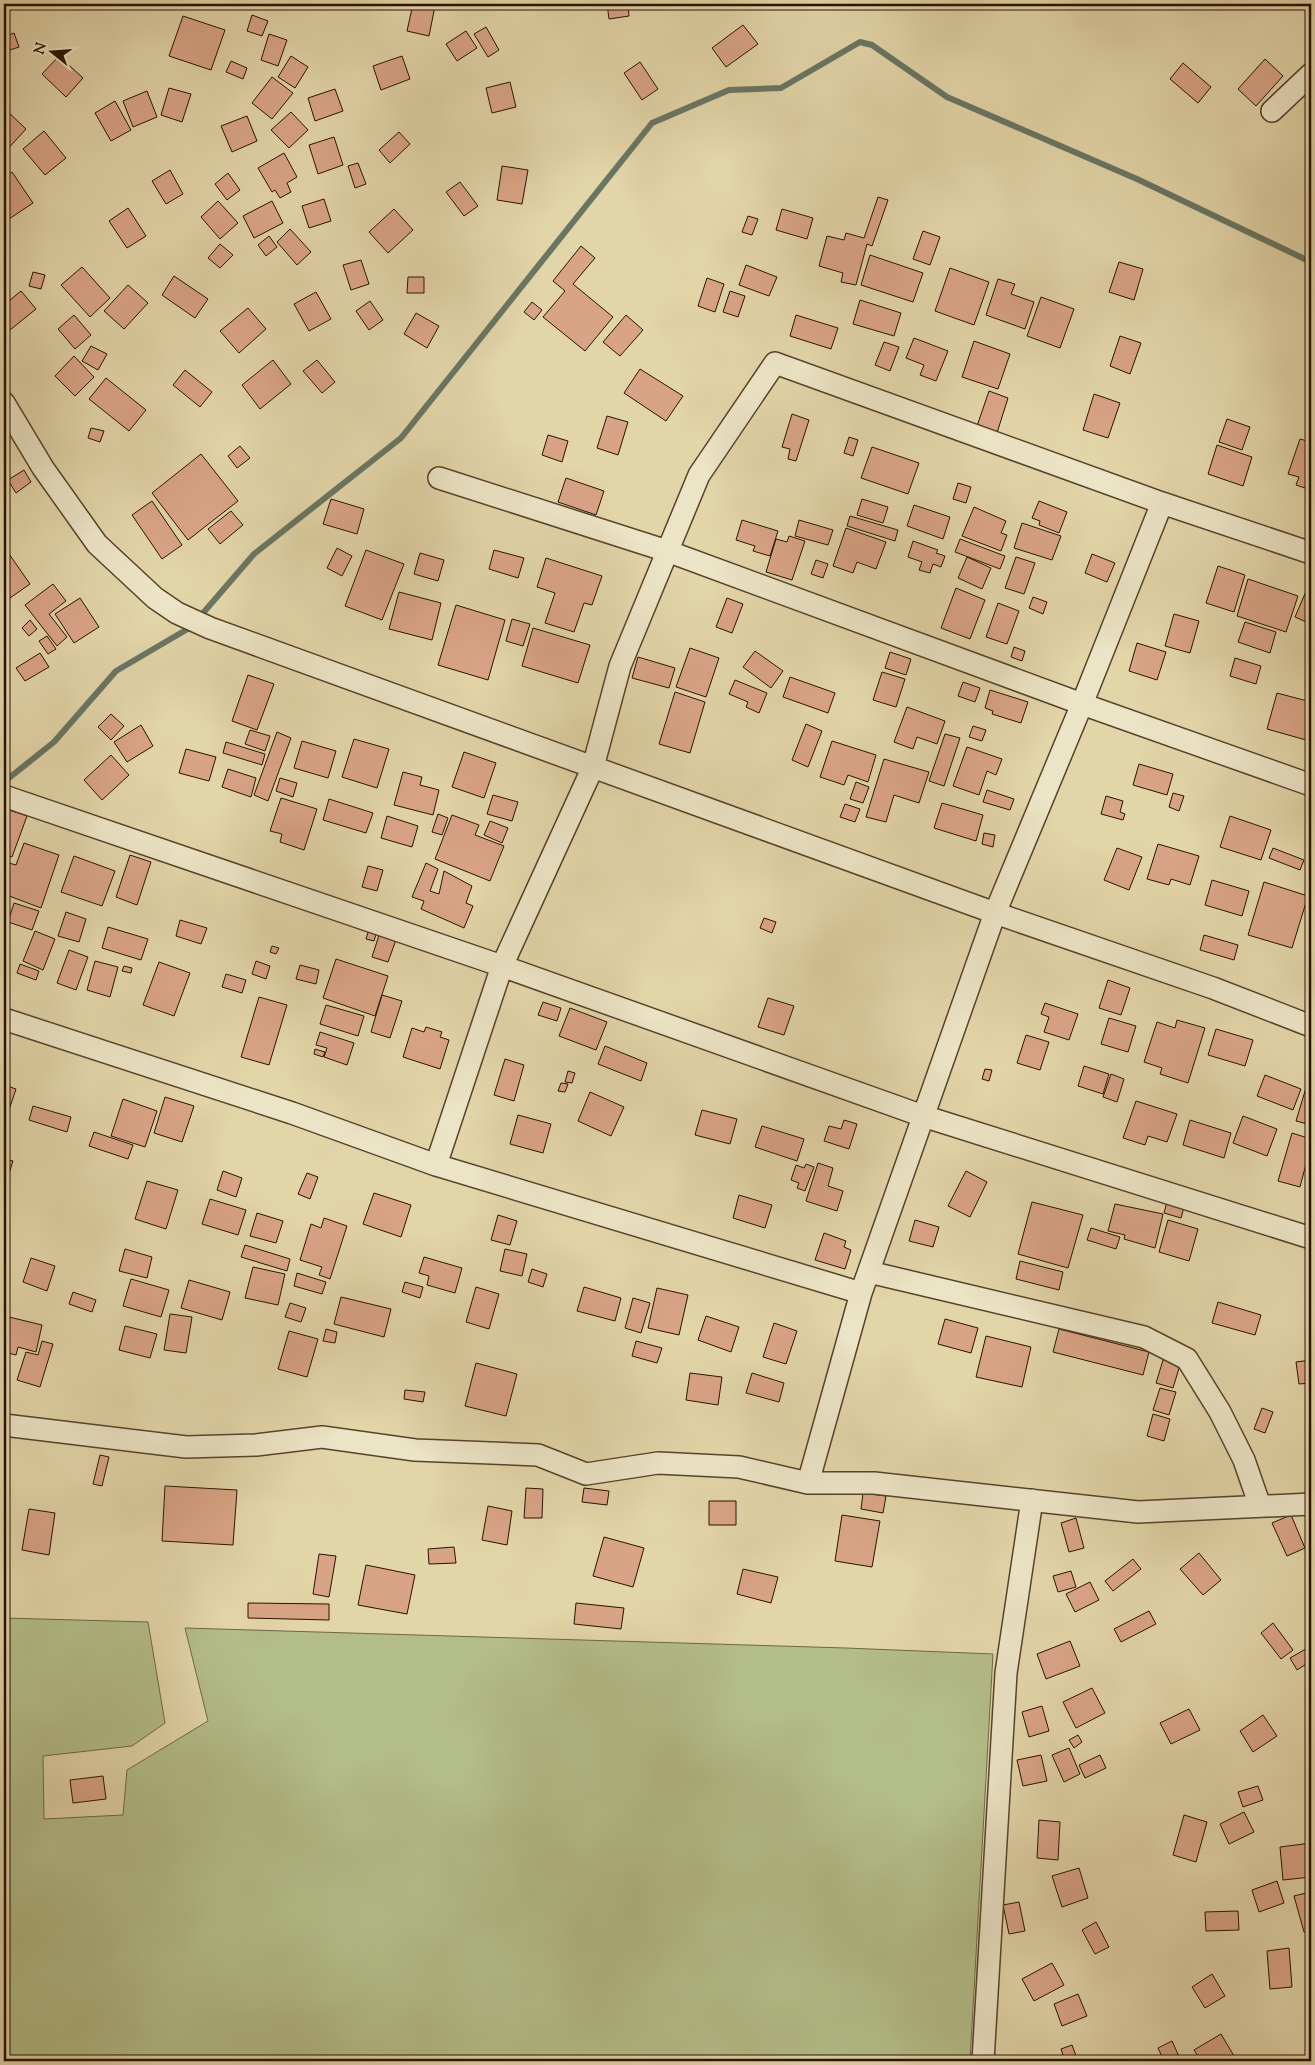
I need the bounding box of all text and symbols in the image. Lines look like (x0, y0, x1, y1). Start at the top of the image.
north arrow (28, 28, 78, 78)
text: N (30, 41, 53, 57)

